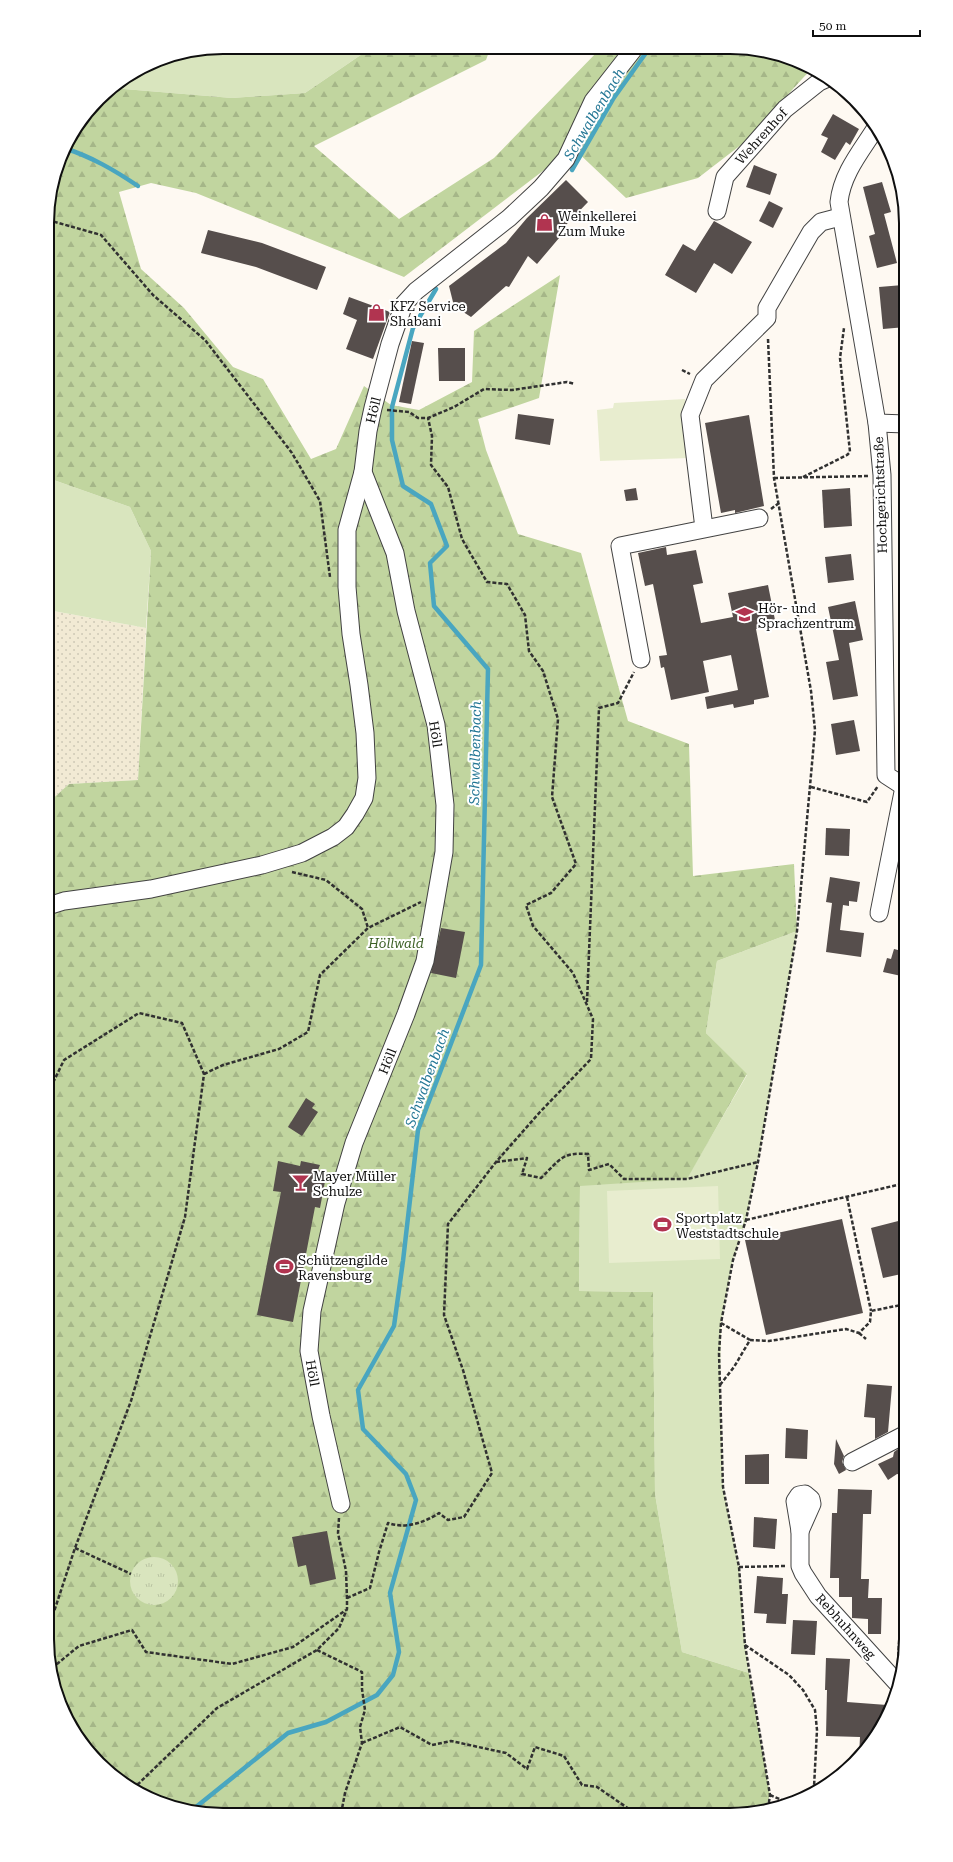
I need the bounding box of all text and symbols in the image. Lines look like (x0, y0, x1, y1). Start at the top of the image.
scale bar (813, 12, 920, 38)
text: 50 m (819, 19, 846, 33)
water label: Schwalbenbach (560, 65, 628, 164)
street label: Wehrenhof (732, 105, 791, 167)
place label: Weinkellerei Zum Muke (558, 209, 637, 239)
shop icon: Weinkellerei Zum Muke (535, 213, 555, 233)
place label: KFZ Service Shabani (390, 299, 466, 329)
shop icon: KFZ Service Shabani (367, 303, 387, 323)
street label: Höll (363, 395, 384, 425)
street label: Hochgerichtstraße (871, 436, 890, 554)
place label: Hör- und Sprachzentrum (758, 601, 854, 631)
school or university icon: Hör- und Sprachzentrum (735, 605, 755, 625)
water label: Schwalbenbach (466, 700, 484, 806)
street label: Höll (426, 720, 445, 748)
park label: Höllwald (367, 936, 424, 951)
water label: Schwalbenbach (401, 1026, 452, 1131)
street label: Höll (376, 1046, 399, 1076)
place label: Mayer Müller Schulze (313, 1169, 397, 1199)
bar icon: Mayer Müller Schulze (290, 1173, 310, 1193)
place label: Sportplatz Weststadtschule (676, 1211, 779, 1241)
sports icon: Sportplatz Weststadtschule (653, 1215, 673, 1235)
place label: Schützengilde Ravensburg (298, 1253, 388, 1283)
sports icon: Schützengilde Ravensburg (275, 1257, 295, 1277)
street label: Höll (303, 1359, 322, 1388)
street label: Rebhuhnweg (813, 1591, 879, 1662)

